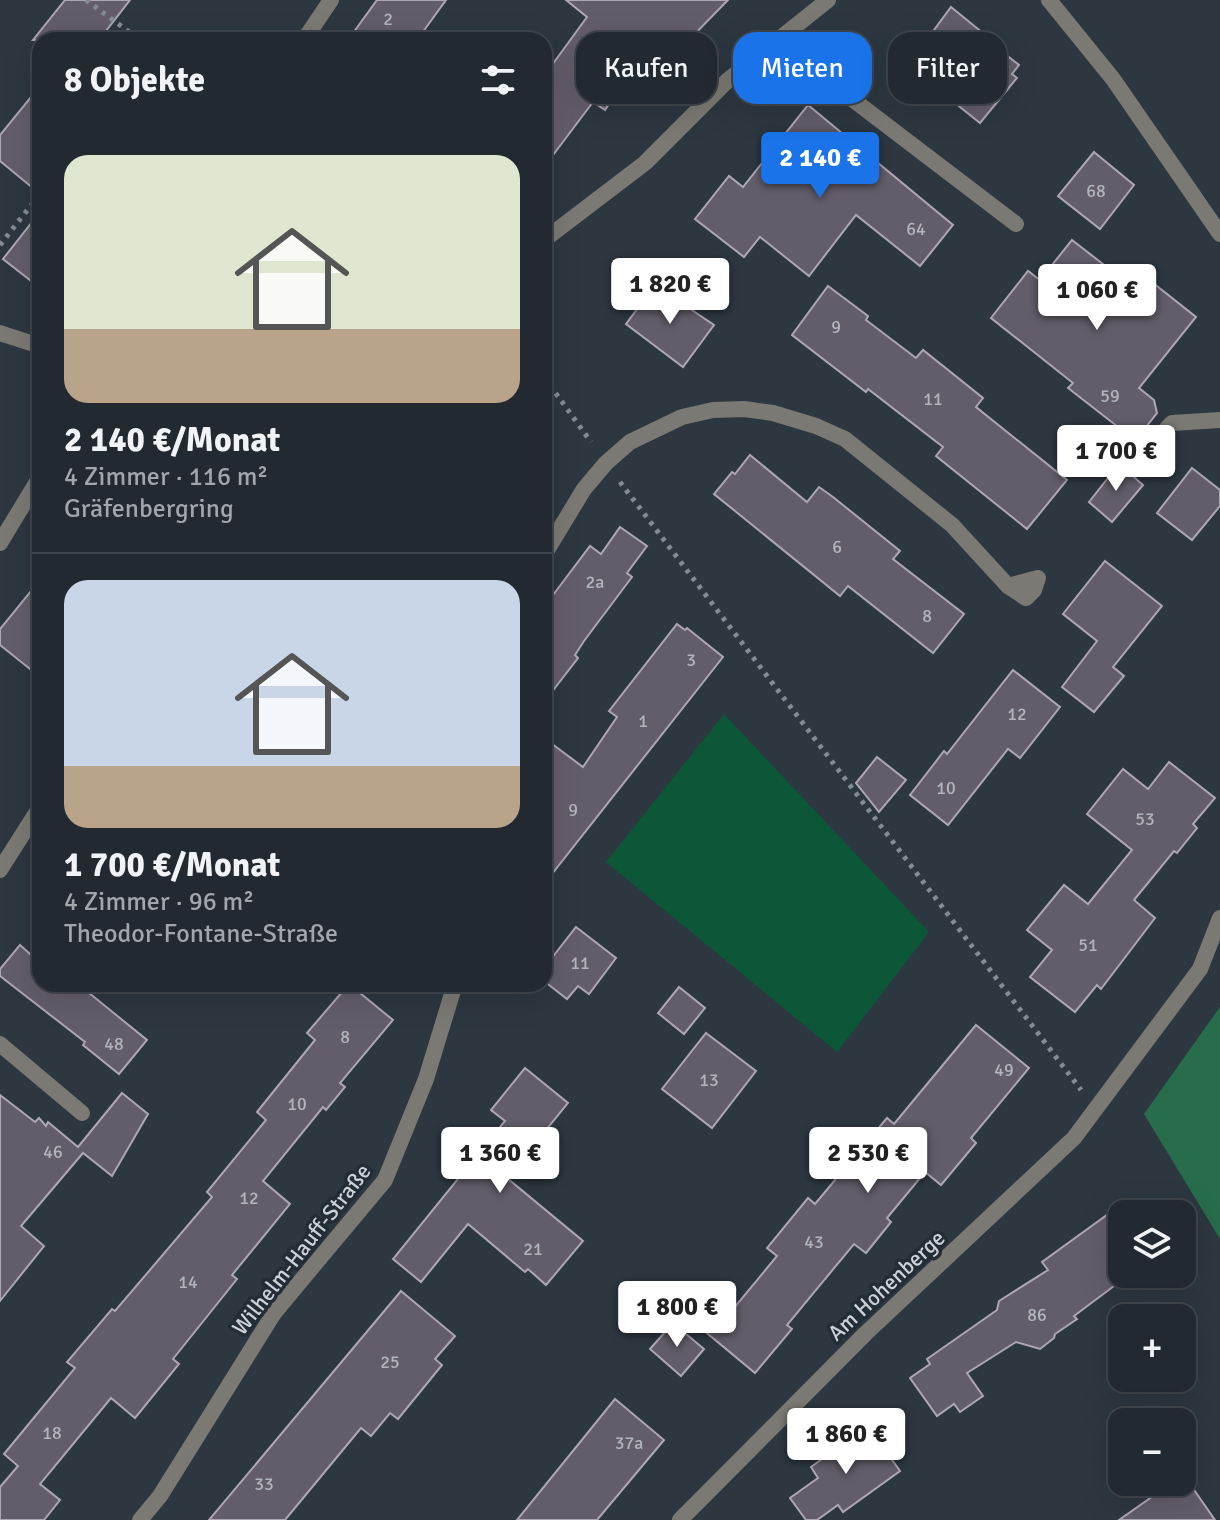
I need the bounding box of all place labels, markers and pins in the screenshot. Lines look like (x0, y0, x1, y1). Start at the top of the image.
pin: 2 140 € (746, 132, 894, 200)
pin: 1 820 € (596, 258, 744, 326)
pin: 1 060 € (1023, 264, 1171, 332)
pin: 1 700 € (1042, 425, 1190, 493)
pin: 1 360 € (426, 1127, 574, 1195)
pin: 2 530 € (794, 1127, 942, 1195)
pin: 1 800 € (603, 1281, 751, 1349)
pin: 1 860 € (772, 1408, 920, 1476)

